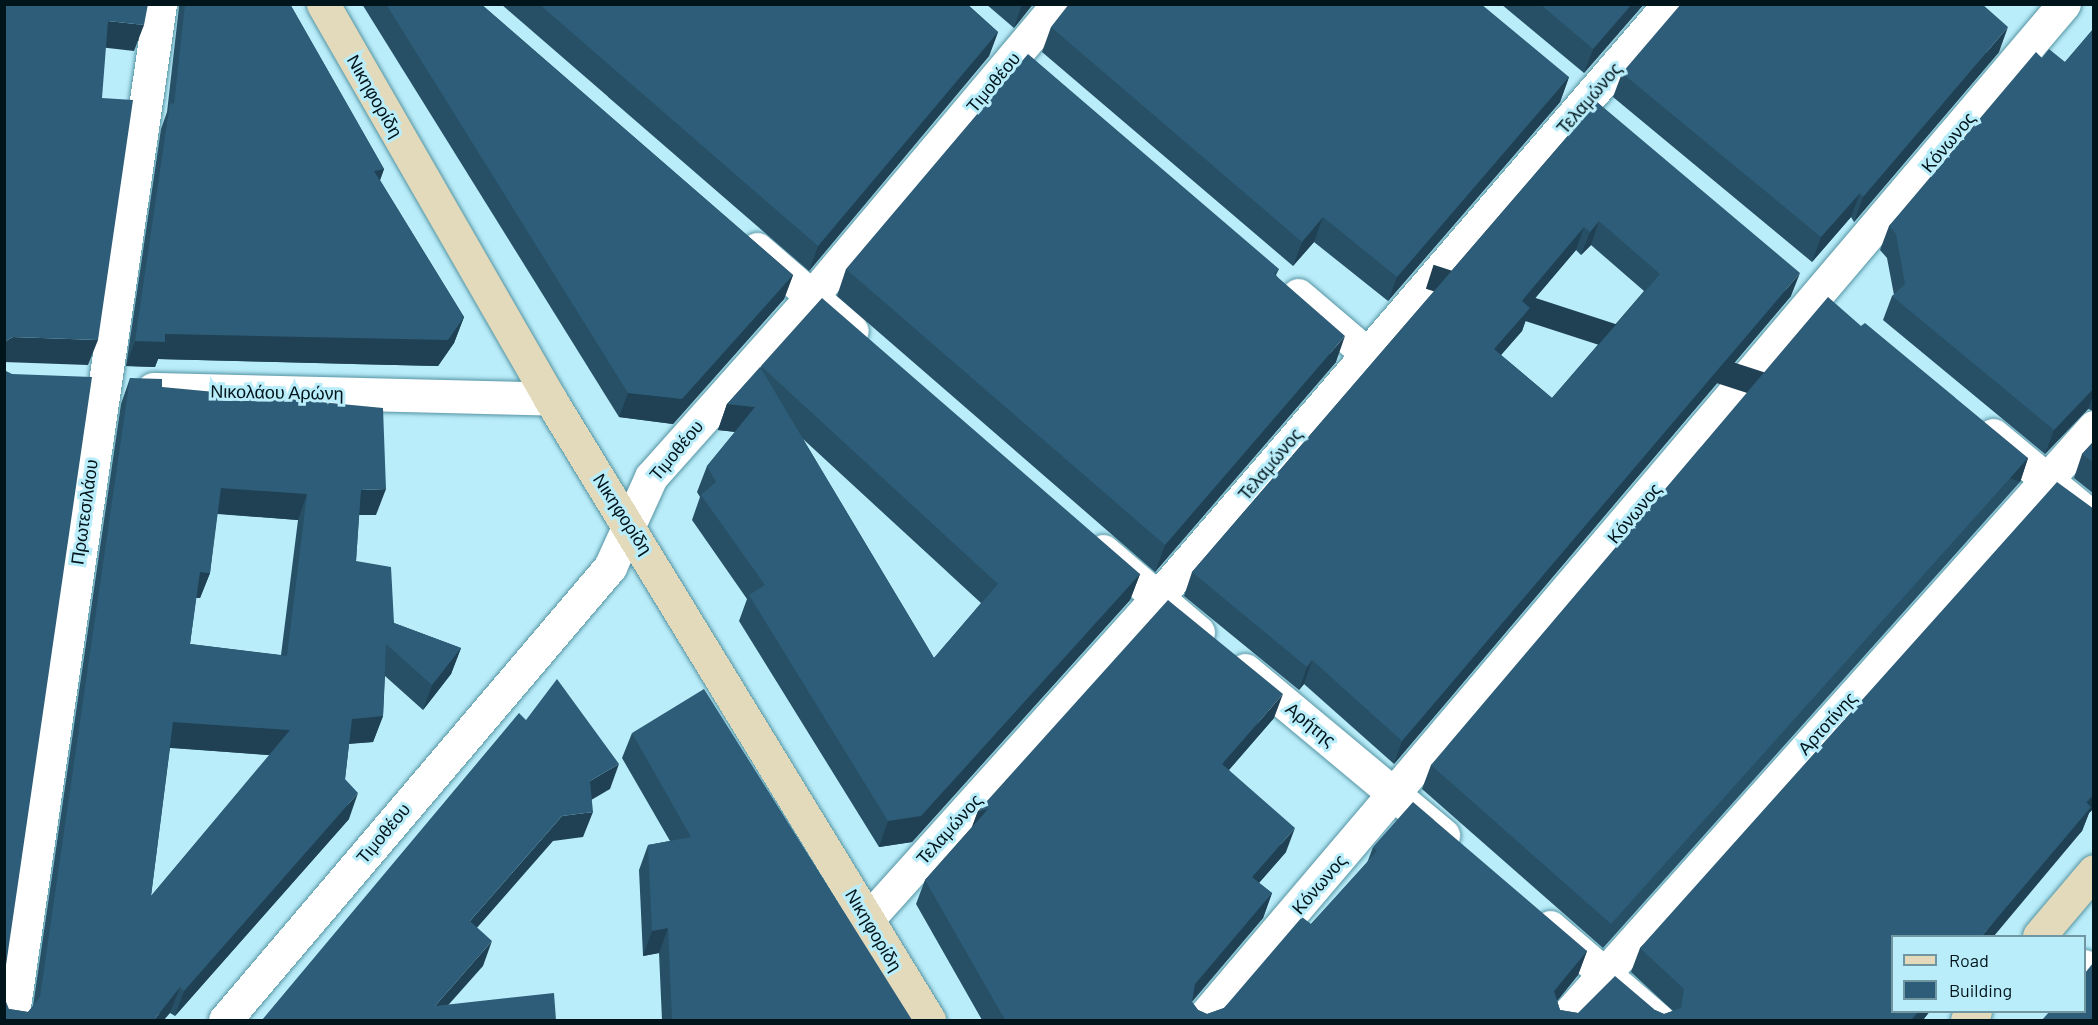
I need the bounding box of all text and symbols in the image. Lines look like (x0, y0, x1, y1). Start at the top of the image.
street label: Τιμοθέου (962, 47, 1024, 117)
street label: Νικηφορίδη (343, 51, 407, 141)
street label: Τελαμώνος (1552, 58, 1626, 138)
street label: Κόνωνος (1916, 107, 1980, 177)
street label: Νικολάου Αρώνη (210, 380, 344, 404)
street label: Τιμοθέου (645, 415, 707, 485)
street label: Τελαμώνος (1234, 423, 1306, 505)
street label: Πρωτεσιλάου (66, 458, 102, 566)
street label: Νικηφορίδη (589, 470, 657, 558)
street label: Κόνωνος (1602, 478, 1666, 548)
street label: Αρτοτίνης (1793, 687, 1861, 759)
street label: Αρήτης (1282, 697, 1340, 751)
street label: Τελαμώνος (912, 789, 986, 869)
street label: Τιμοθέου (352, 798, 414, 868)
street label: Κόνωνος (1287, 850, 1351, 918)
street label: Νικηφορίδη (841, 885, 907, 975)
legend (1891, 935, 2086, 1013)
text: Road (1949, 949, 1989, 971)
text: Building (1949, 979, 2012, 1001)

